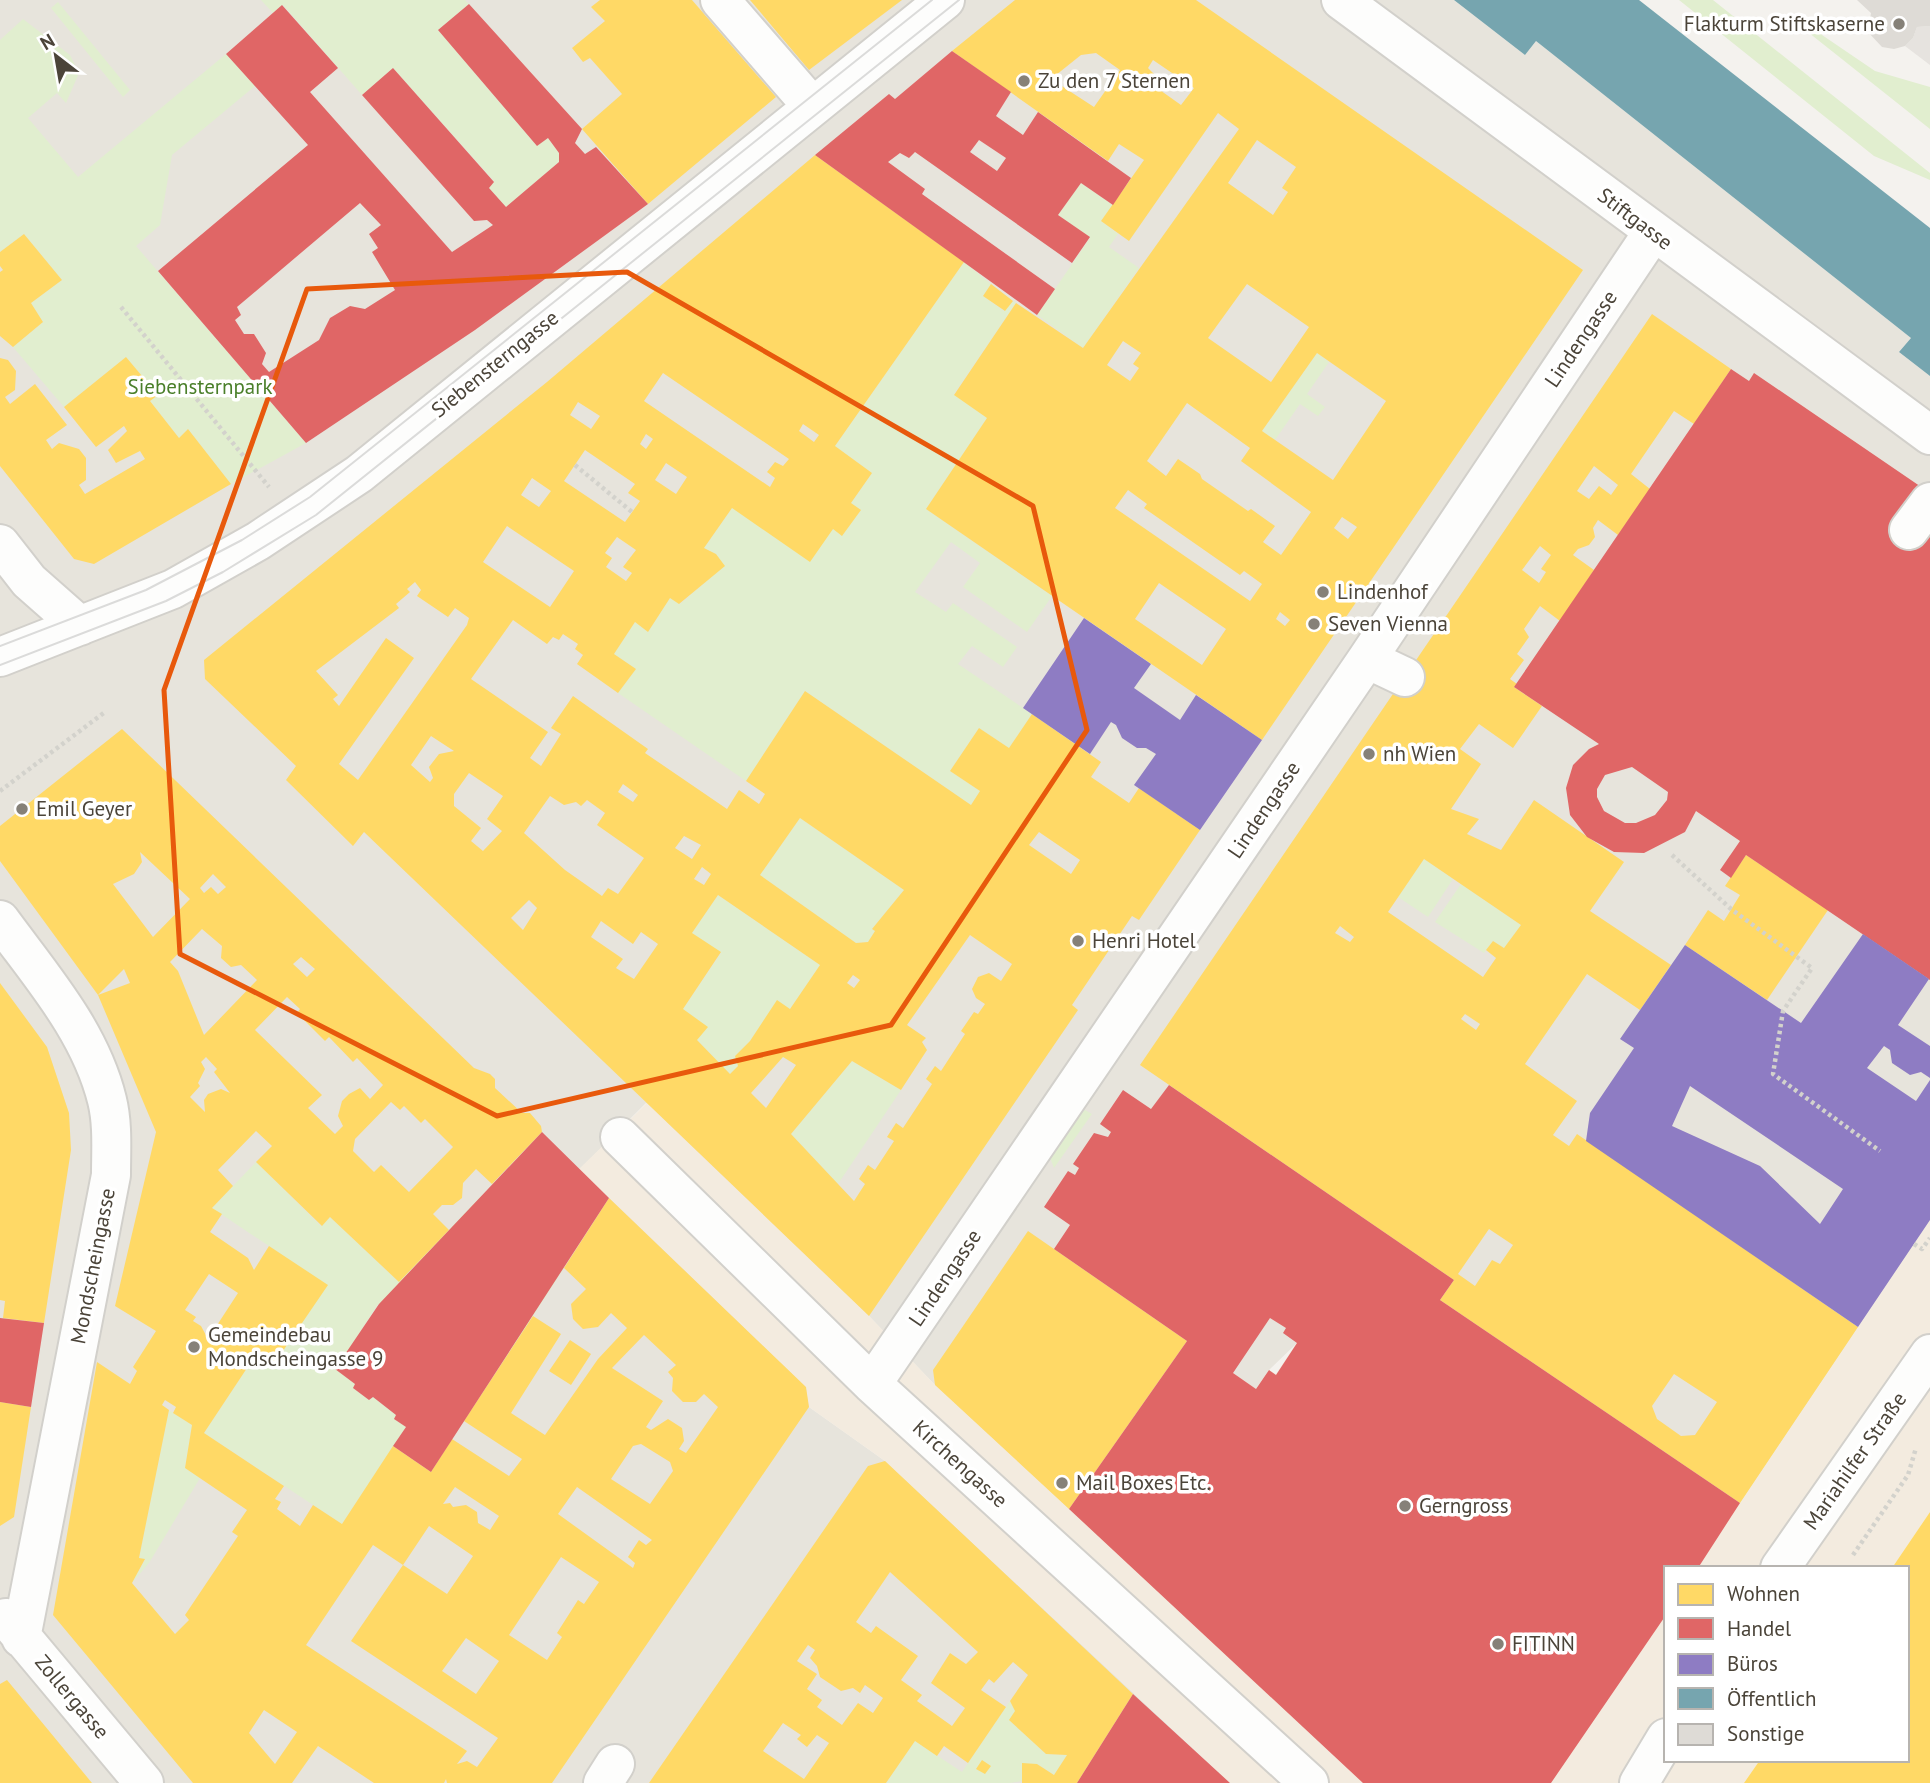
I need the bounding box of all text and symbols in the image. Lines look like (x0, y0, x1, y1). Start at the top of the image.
place label: Flakturm Stiftskaserne (1684, 10, 1885, 37)
marker: Flakturm Stiftskaserne (1891, 16, 1907, 32)
north arrow (21, 21, 91, 91)
text: N (36, 28, 59, 55)
place label: Zu den 7 Sternen (1038, 67, 1190, 94)
marker: Zu den 7 Sternen (1016, 73, 1032, 89)
street label: Stiftgasse (1592, 182, 1678, 256)
street label: Lindengasse (1538, 285, 1623, 392)
street label: Siebensterngasse (426, 304, 564, 423)
park label: Siebensternpark (128, 373, 272, 400)
place label: Lindenhof (1337, 578, 1429, 605)
marker: Lindenhof (1315, 584, 1331, 600)
place label: Seven Vienna (1328, 610, 1448, 637)
marker: Seven Vienna (1306, 616, 1322, 632)
place label: nh Wien (1383, 740, 1456, 767)
marker: nh Wien (1361, 746, 1377, 762)
street label: Lindengasse (1221, 756, 1306, 863)
place label: Emil Geyer (36, 795, 132, 822)
marker: Emil Geyer (14, 801, 30, 817)
place label: Henri Hotel (1092, 927, 1196, 954)
marker: Henri Hotel (1070, 933, 1086, 949)
street label: Mondscheingasse (64, 1186, 121, 1346)
street label: Lindengasse (902, 1224, 987, 1331)
place label: Gemeindebau Mondscheingasse 9 (208, 1321, 383, 1372)
marker: Gemeindebau Mondscheingasse 9 (186, 1339, 202, 1355)
street label: Mariahilfer Straße (1797, 1387, 1912, 1535)
street label: Kirchengasse (907, 1414, 1013, 1513)
place label: Mail Boxes Etc. (1076, 1469, 1211, 1496)
marker: Mail Boxes Etc. (1054, 1475, 1070, 1491)
place label: Gerngross (1419, 1492, 1509, 1519)
marker: Gerngross (1397, 1498, 1413, 1514)
legend (1664, 1566, 1909, 1762)
text: Wohnen (1727, 1580, 1800, 1607)
text: Handel (1727, 1615, 1791, 1642)
place label: FITINN (1512, 1630, 1575, 1657)
marker: FITINN (1490, 1636, 1506, 1652)
street label: Zollergasse (29, 1649, 115, 1744)
text: Büros (1727, 1650, 1778, 1677)
text: Öffentlich (1727, 1685, 1817, 1712)
text: Sonstige (1727, 1720, 1804, 1747)

